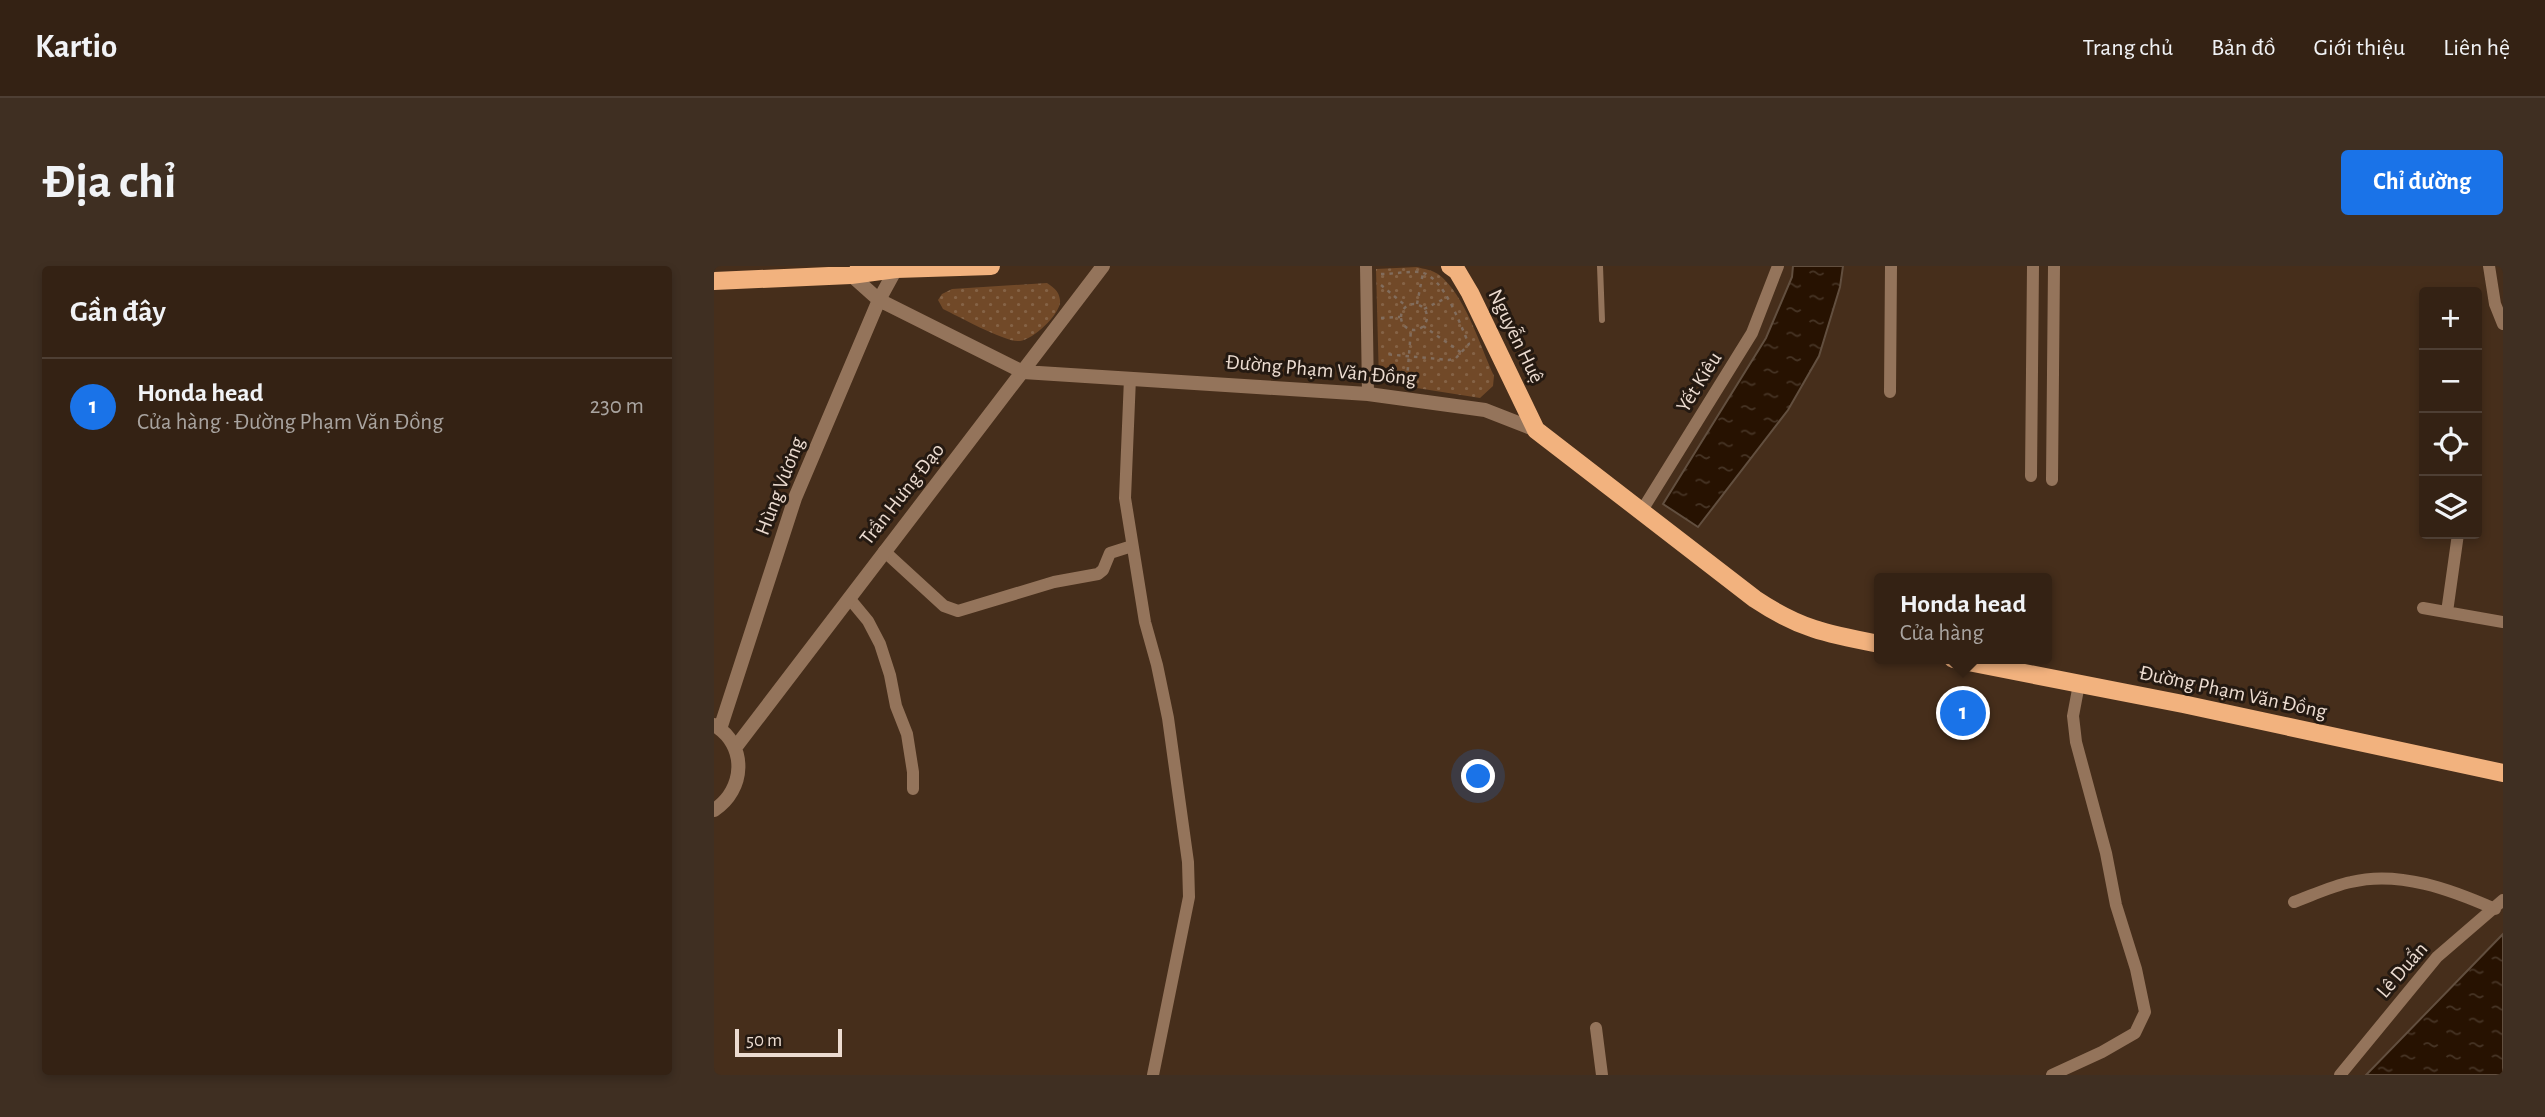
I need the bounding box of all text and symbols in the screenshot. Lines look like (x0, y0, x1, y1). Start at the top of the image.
text: Kartio (35, 31, 117, 64)
text: Trang chủ (2083, 36, 2173, 60)
text: Bản đồ (2211, 36, 2275, 60)
text: Giới thiệu (2313, 36, 2405, 60)
text: Liên hệ (2443, 36, 2510, 60)
button: Chỉ đường (2341, 150, 2503, 215)
text: Địa chỉ (42, 158, 177, 207)
street label: Nguyễn Huệ (1484, 285, 1549, 386)
map controls (2419, 287, 2482, 539)
button: + (2419, 287, 2482, 350)
text: Gần đây (70, 297, 166, 327)
street label: Yết Kiêu (1672, 348, 1726, 416)
button: − (2419, 350, 2482, 413)
street label: Đường Phạm Văn Đồng (1225, 351, 1418, 389)
text: Honda head (137, 380, 263, 406)
text: 1 (89, 395, 97, 418)
text: 230 m (590, 395, 644, 418)
text: Cửa hàng · Đường Phạm Văn Đồng (137, 411, 443, 434)
button: locate (2419, 413, 2482, 476)
street label: Hùng Vương (752, 433, 809, 538)
street label: Trần Hưng Đạo (856, 439, 948, 549)
button: layers (2419, 476, 2482, 539)
popup (1874, 573, 2052, 664)
text: Honda head (1900, 591, 2026, 617)
text: Cửa hàng (1900, 622, 1984, 645)
street label: Đường Phạm Văn Đồng (2137, 662, 2330, 722)
pin: 1 (1940, 687, 1986, 739)
your location (1461, 759, 1495, 793)
street label: Lê Duẩn (2372, 937, 2432, 1002)
scale bar (735, 1026, 842, 1058)
text: 50 m (746, 1031, 782, 1050)

